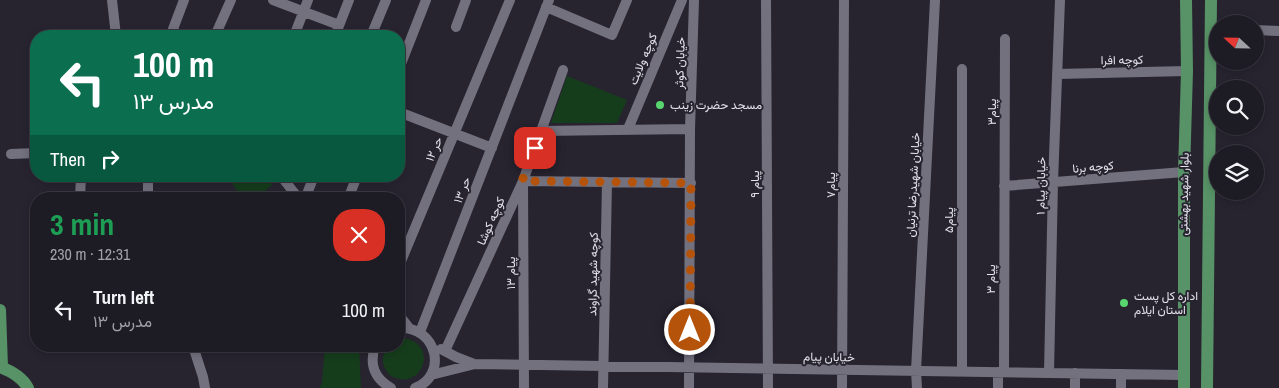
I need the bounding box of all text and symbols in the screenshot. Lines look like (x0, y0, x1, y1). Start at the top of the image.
north arrow (1209, 15, 1264, 70)
map controls (1209, 15, 1264, 200)
street label: کوچه ولایت (625, 31, 661, 87)
street label: خیابان کوثر (671, 37, 689, 90)
text: 100 m (133, 41, 214, 88)
icon: left (50, 50, 115, 115)
street label: کوچه افرا (1101, 52, 1143, 68)
button: search (1209, 80, 1264, 135)
text: مدرس ۱۳ (133, 86, 214, 116)
place label: مسجد حضرت زینب (670, 97, 762, 113)
marker: مسجد حضرت زینب (654, 99, 666, 111)
street label: پیام۳ (984, 99, 1000, 125)
pin (514, 127, 556, 169)
street label: خیابان شهیدرضا ترنیان (902, 132, 924, 238)
street label: حر ۱۲ (422, 134, 446, 164)
icon: arrive (521, 134, 549, 162)
icon: right (96, 145, 124, 173)
button: layers (1209, 145, 1264, 200)
text: Then (50, 146, 86, 172)
street label: بلوار شهید بهشتی (1175, 152, 1193, 236)
street label: خیابان پیام ۱ (1032, 157, 1050, 215)
street label: کوچه برنا (1072, 157, 1114, 177)
street label: پیام ۹ (747, 170, 763, 198)
street label: پیام۷ (823, 172, 839, 198)
street label: ۱۳ حر (450, 175, 474, 205)
street label: کوچه کوشا (473, 194, 509, 248)
text: 3 min (50, 204, 114, 244)
street label: پیام۵ (941, 207, 957, 233)
button: close (333, 209, 385, 261)
street label: کوچه شهید گراوند (584, 232, 602, 316)
text: 230 m · 12:31 (50, 243, 130, 265)
street label: پیام ۱۳ (503, 257, 519, 289)
street label: پیام ۳ (983, 264, 999, 294)
text: Turn left (93, 284, 154, 310)
place label: اداره کل پست استان ایلام (1134, 288, 1198, 318)
icon: left (50, 296, 78, 324)
text: 100 m (342, 297, 385, 323)
marker: اداره کل پست استان ایلام (1118, 297, 1130, 309)
position arrow (663, 303, 715, 355)
text: مدرس ۱۳ (93, 310, 152, 332)
street label: خیابان پیام (803, 349, 855, 365)

